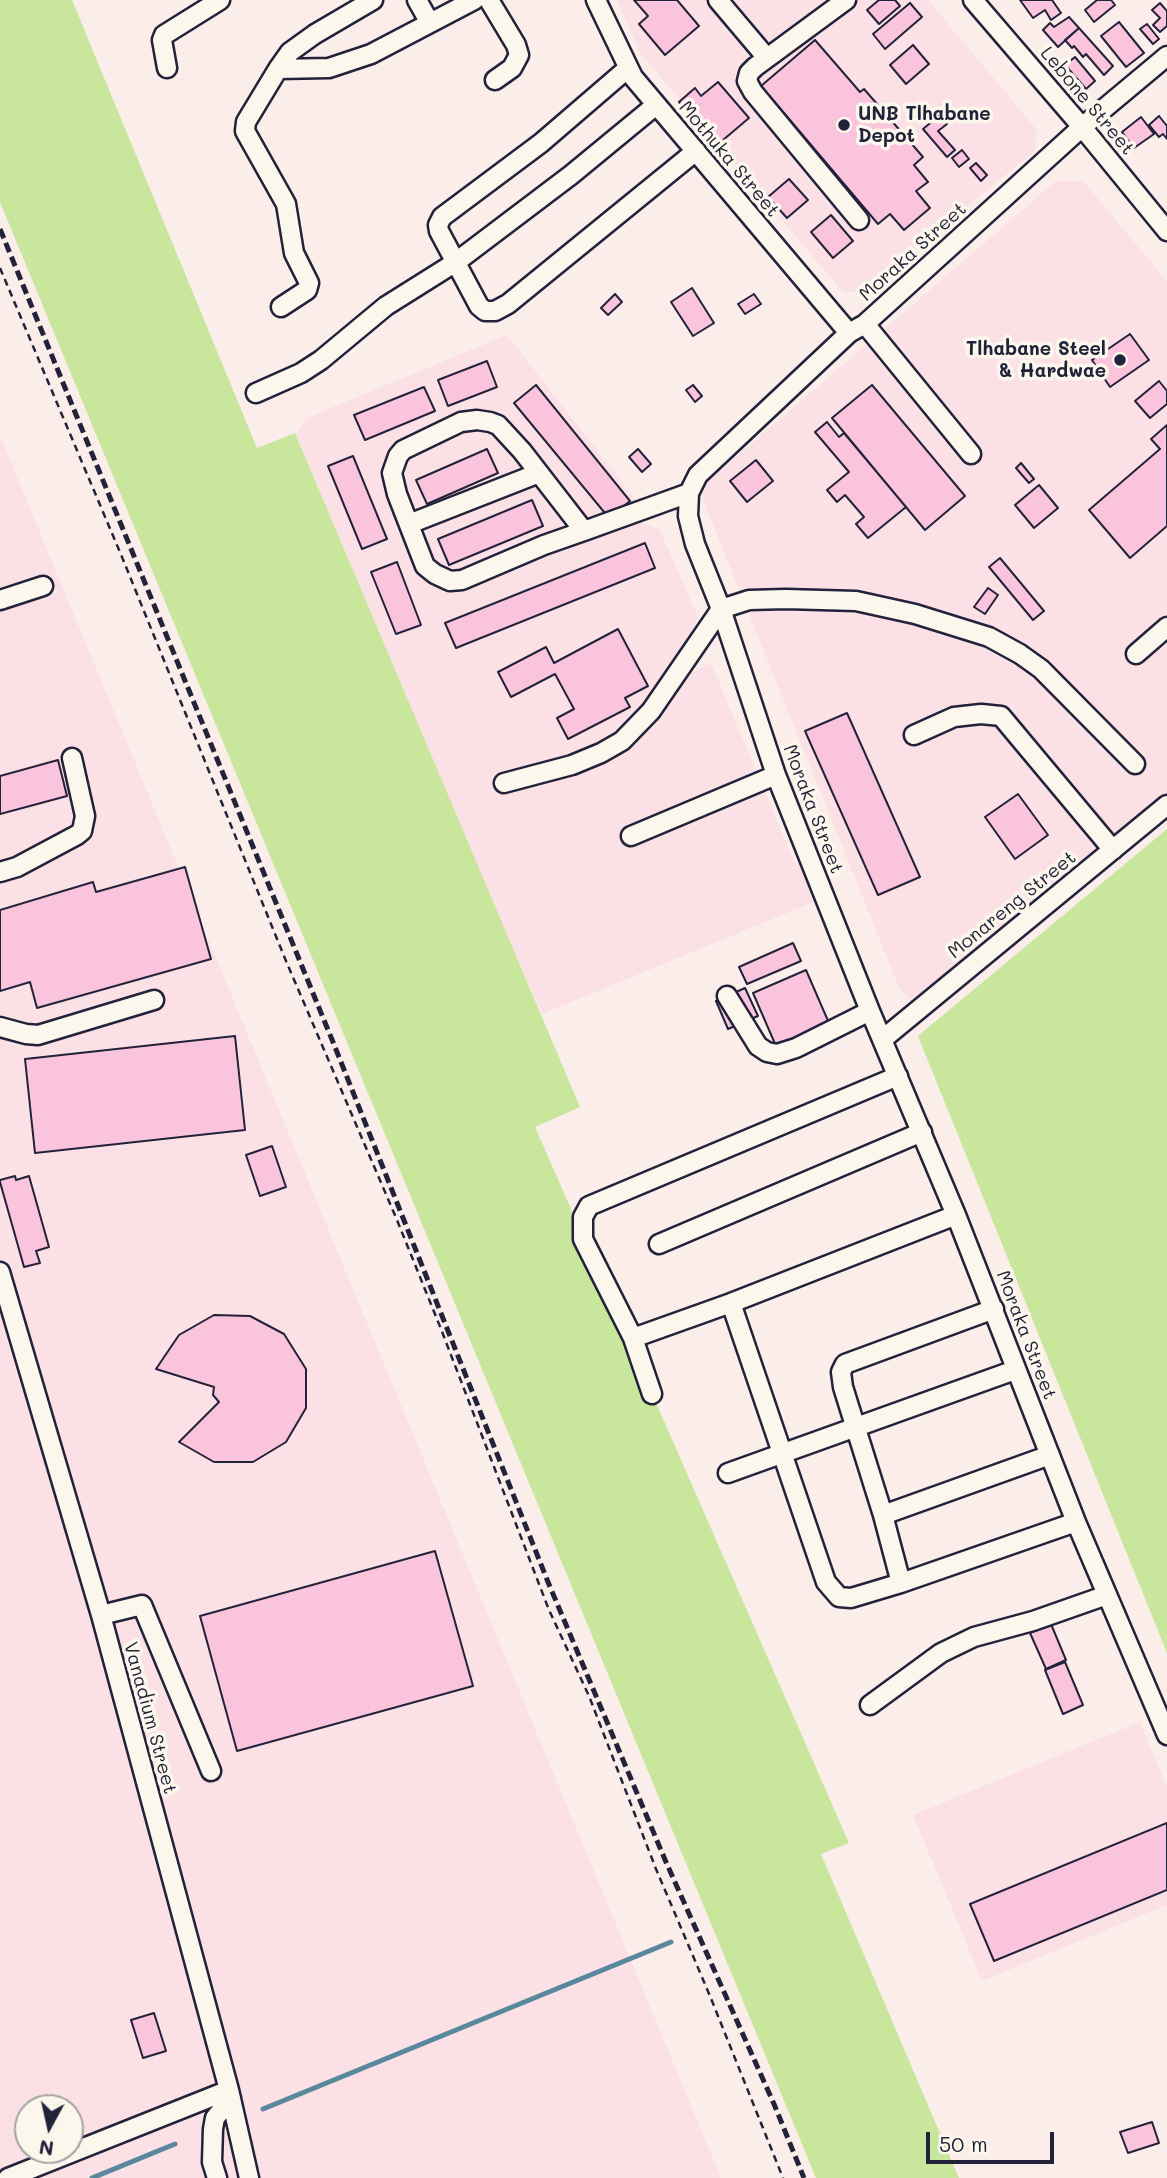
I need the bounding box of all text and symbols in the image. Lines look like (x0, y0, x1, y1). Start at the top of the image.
street label: Lebone Street (1035, 42, 1139, 160)
street label: Mothuka Street (674, 96, 784, 222)
place label: UNB Tlhabane Depot (858, 103, 990, 147)
marker: UNB Tlhabane Depot (836, 117, 852, 133)
street label: Moraka Street (855, 198, 971, 306)
place label: Tlhabane Steel & Hardwae (966, 338, 1106, 382)
marker: Tlhabane Steel & Hardwae (1112, 352, 1128, 368)
street label: Moraka Street (778, 741, 848, 877)
street label: Monareng Street (943, 846, 1081, 964)
street label: Moraka Street (991, 1267, 1061, 1403)
street label: Vanadium Street (119, 1640, 181, 1796)
north arrow (14, 2094, 84, 2164)
scale bar (929, 2118, 1057, 2162)
text: 50 m (939, 2130, 988, 2157)
text: N (37, 2135, 55, 2162)

